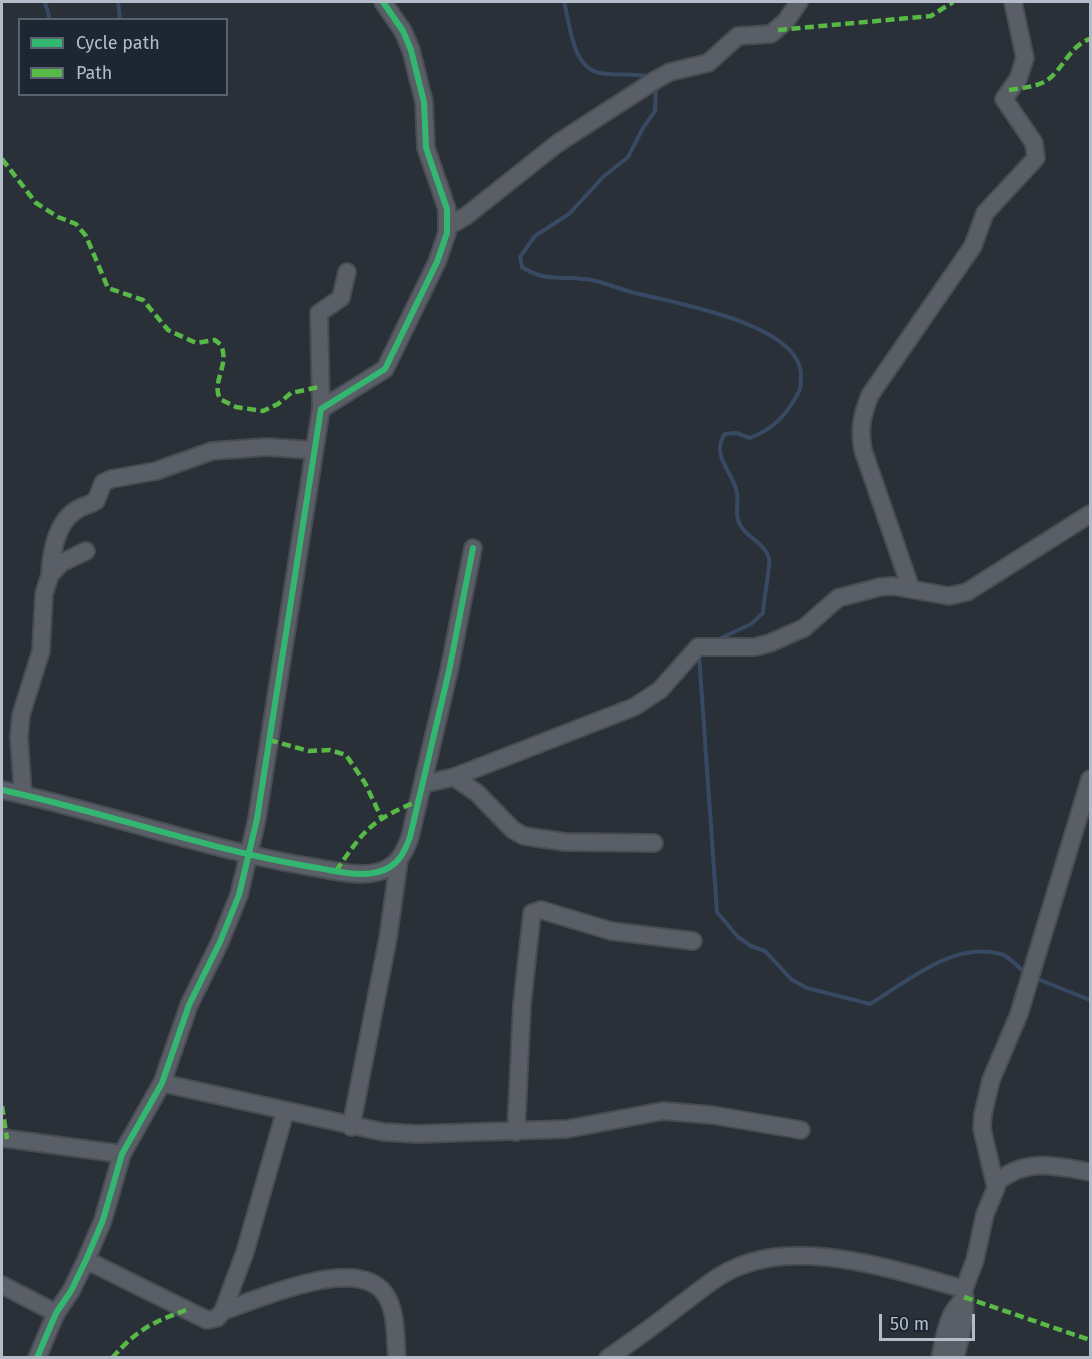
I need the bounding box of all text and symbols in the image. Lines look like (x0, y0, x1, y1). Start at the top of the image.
legend (18, 18, 228, 96)
text: Cycle path (76, 32, 160, 54)
text: Path (76, 62, 112, 84)
scale bar (882, 1302, 978, 1340)
text: 50 m (890, 1313, 929, 1335)

